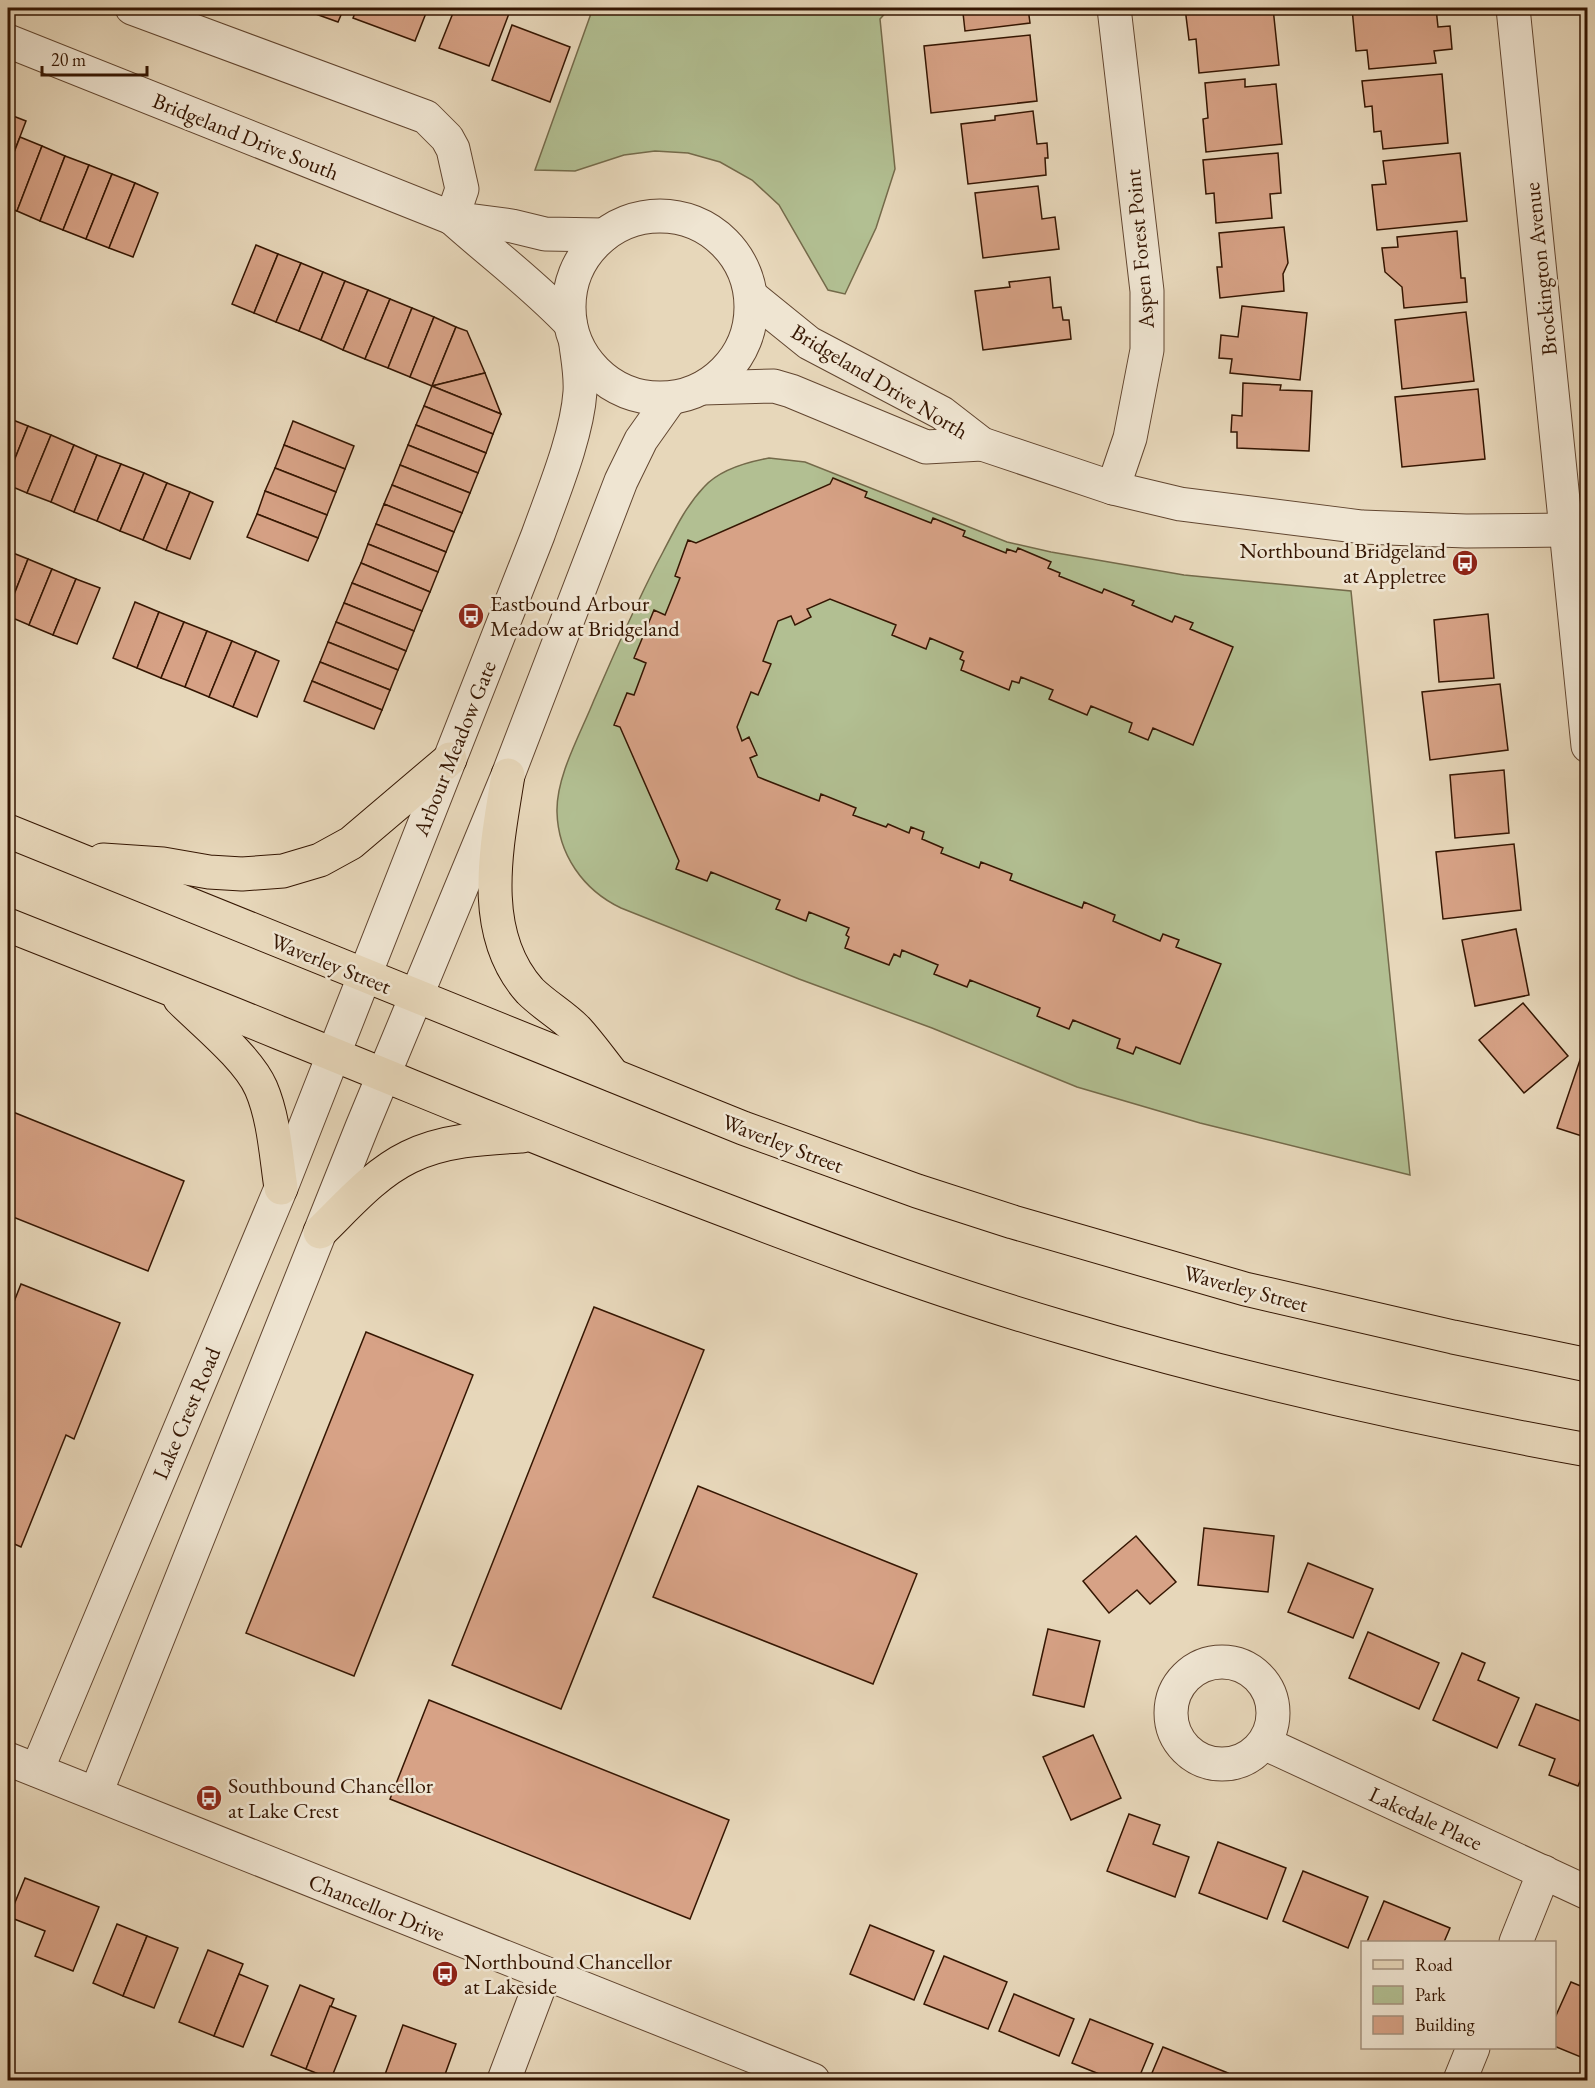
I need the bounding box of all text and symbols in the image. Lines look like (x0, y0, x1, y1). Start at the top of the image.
scale bar (42, 39, 147, 77)
text: 20 m (51, 48, 86, 71)
street label: Bridgeland Drive South (148, 86, 343, 187)
street label: Aspen Forest Point (1118, 168, 1161, 331)
street label: Brockington Avenue (1517, 181, 1564, 357)
street label: Bridgeland Drive North (786, 317, 974, 446)
place label: Northbound Bridgeland at Appletree (1239, 536, 1447, 590)
bus stop icon: Northbound Bridgeland at Appletree (1450, 548, 1480, 578)
place label: Eastbound Arbour Meadow at Bridgeland (490, 589, 681, 643)
bus stop icon: Eastbound Arbour Meadow at Bridgeland (456, 601, 486, 631)
street label: Arbour Meadow Gate (406, 656, 503, 841)
street label: Waverley Street (266, 926, 395, 1001)
street label: Waverley Street (718, 1107, 848, 1180)
street label: Waverley Street (1181, 1258, 1311, 1319)
street label: Lake Crest Road (146, 1342, 228, 1484)
place label: Southbound Chancellor at Lake Crest (228, 1771, 434, 1825)
street label: Lakedale Place (1364, 1780, 1487, 1858)
bus stop icon: Southbound Chancellor at Lake Crest (194, 1783, 224, 1813)
street label: Chancellor Drive (304, 1867, 450, 1948)
legend (1361, 1941, 1556, 2049)
place label: Northbound Chancellor at Lakeside (464, 1947, 673, 2001)
text: Road (1415, 1953, 1454, 1976)
bus stop icon: Northbound Chancellor at Lakeside (430, 1959, 460, 1989)
text: Park (1415, 1983, 1446, 2006)
text: Building (1415, 2013, 1475, 2036)

